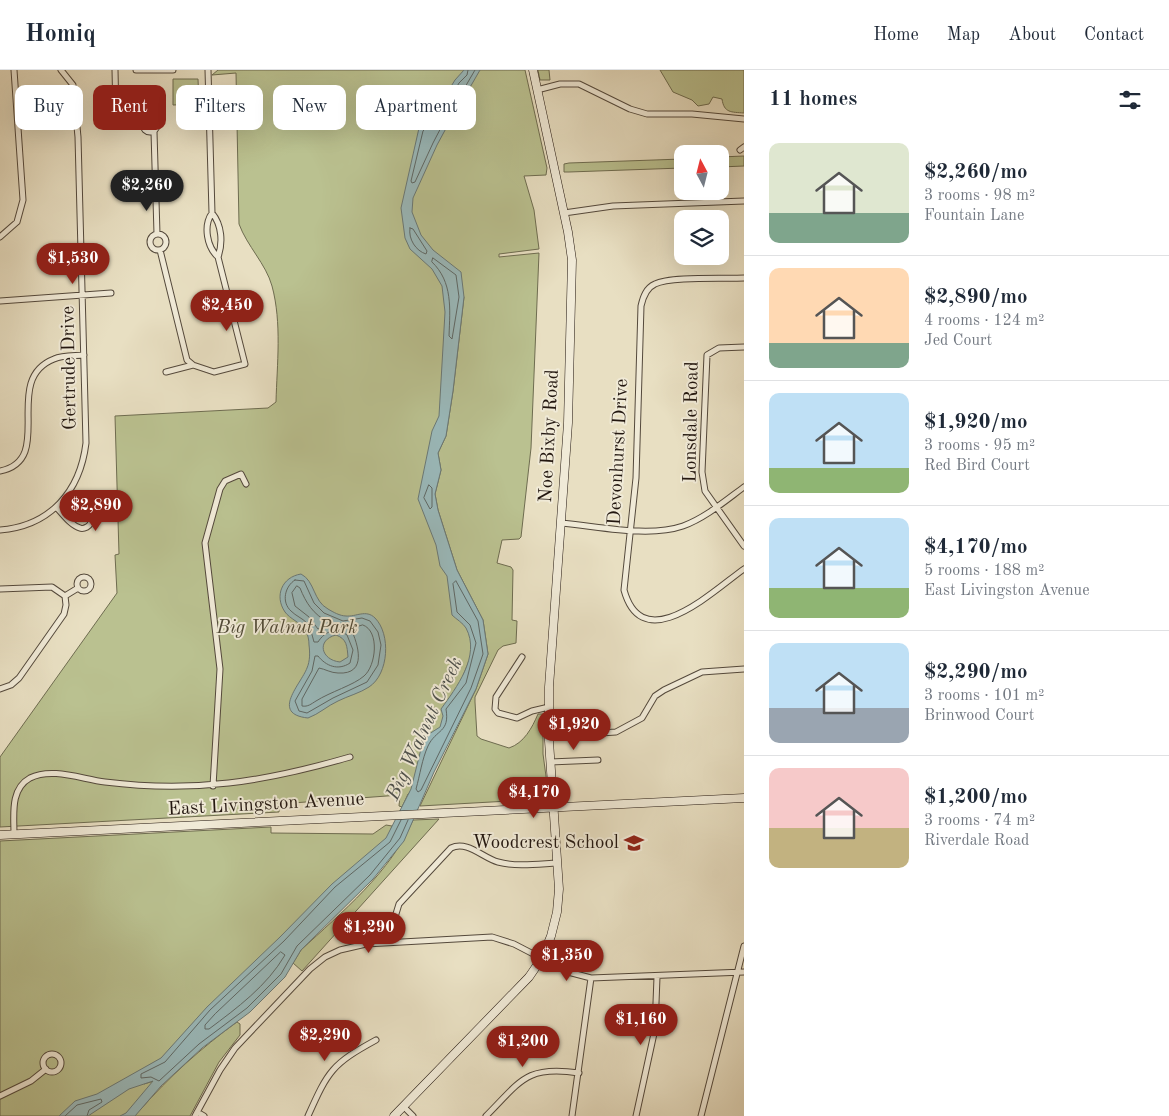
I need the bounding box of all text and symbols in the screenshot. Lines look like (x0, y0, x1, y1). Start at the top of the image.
text: Homiq (25, 23, 96, 47)
text: Home (873, 26, 919, 44)
text: Map (947, 26, 980, 44)
text: About (1008, 26, 1056, 44)
text: Contact (1084, 26, 1144, 44)
chip: Buy (15, 85, 83, 130)
chip: Rent (93, 85, 166, 130)
chip: Filters (176, 85, 263, 130)
chip: New (273, 85, 346, 130)
chip: Apartment (356, 85, 476, 130)
icon: filters (1116, 86, 1144, 114)
text: 11 homes (769, 89, 857, 110)
north arrow (674, 145, 729, 200)
map controls (674, 145, 729, 265)
text: $2,260/mo (924, 162, 1028, 183)
icon: home (809, 163, 869, 223)
pin: $2,260 (106, 170, 188, 212)
text: $2,260 (122, 178, 172, 194)
text: 3 rooms · 98 m² (924, 188, 1035, 204)
text: Fountain Lane (924, 208, 1024, 224)
button: layers (674, 210, 729, 265)
pin: $1,530 (32, 242, 114, 285)
text: $1,530 (48, 251, 98, 267)
text: $2,890/mo (924, 287, 1028, 308)
icon: home (809, 288, 869, 348)
pin: $2,450 (186, 290, 268, 332)
text: $2,450 (202, 298, 252, 314)
street label: Gertrude Drive (59, 306, 81, 430)
text: 4 rooms · 124 m² (924, 313, 1044, 329)
text: Jed Court (924, 333, 992, 349)
street label: Lonsdale Road (681, 361, 703, 483)
street label: Noe Bixby Road (537, 369, 563, 503)
street label: Devonhurst Drive (606, 378, 632, 526)
text: $1,920/mo (924, 412, 1028, 433)
icon: home (809, 413, 869, 473)
text: 3 rooms · 95 m² (924, 438, 1035, 454)
text: Red Bird Court (924, 458, 1030, 474)
pin: $2,890 (55, 490, 137, 532)
text: $2,890 (71, 498, 121, 514)
text: $4,170/mo (924, 537, 1028, 558)
icon: home (809, 538, 869, 598)
text: 5 rooms · 188 m² (924, 563, 1044, 579)
text: East Livingston Avenue (924, 583, 1090, 599)
park label: Big Walnut Park (216, 619, 357, 638)
water label: Big Walnut Creek (383, 654, 467, 804)
text: $2,290/mo (924, 662, 1028, 683)
icon: home (809, 663, 869, 723)
text: 3 rooms · 101 m² (924, 688, 1044, 704)
pin: $1,920 (533, 708, 615, 751)
text: Brinwood Court (924, 708, 1034, 724)
text: $1,920 (549, 717, 599, 733)
pin: $4,170 (493, 776, 575, 819)
text: $4,170 (509, 785, 559, 801)
text: $1,200/mo (924, 787, 1028, 808)
icon: home (809, 788, 869, 848)
street label: East Livingston Avenue (167, 790, 365, 820)
text: 3 rooms · 74 m² (924, 813, 1035, 829)
school or university icon: Woodcrest School (623, 832, 645, 854)
text: Riverdale Road (924, 833, 1029, 849)
place label: Woodcrest School (472, 834, 619, 853)
pin: $1,290 (328, 912, 410, 954)
text: $1,290 (344, 920, 394, 936)
pin: $1,350 (526, 940, 608, 982)
text: $1,350 (542, 948, 592, 964)
pin: $1,160 (600, 1004, 682, 1046)
text: $1,160 (616, 1012, 666, 1028)
pin: $2,290 (284, 1020, 366, 1062)
pin: $1,200 (482, 1026, 564, 1068)
text: $2,290 (300, 1028, 350, 1044)
text: $1,200 (498, 1034, 548, 1050)

